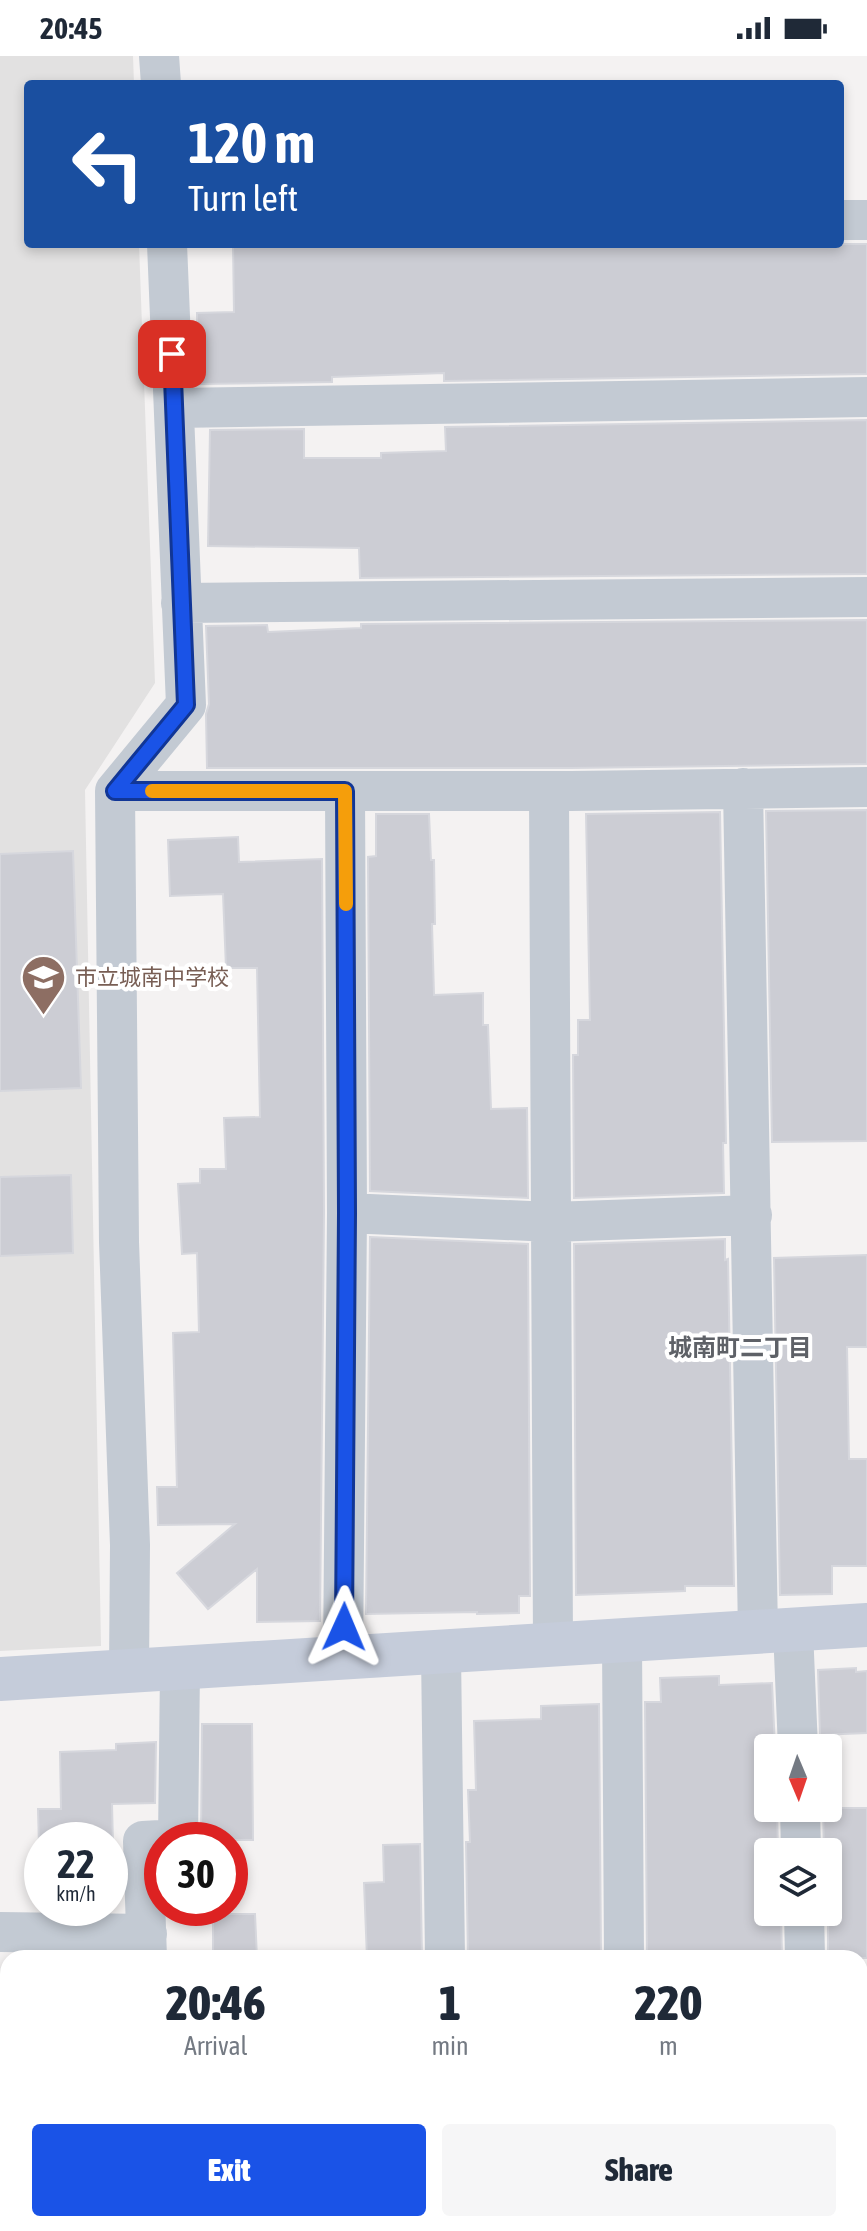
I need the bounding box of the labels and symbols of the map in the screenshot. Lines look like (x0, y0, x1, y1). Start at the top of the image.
pin (138, 320, 206, 388)
school or university icon: 市立城南中学校 (20, 953, 68, 1016)
place label: 市立城南中学校 (75, 964, 229, 990)
district label: 城南町二丁目 (668, 1334, 812, 1361)
position arrow (302, 1585, 386, 1669)
north arrow (754, 1734, 842, 1822)
speed limit sign: 30 (144, 1822, 248, 1926)

